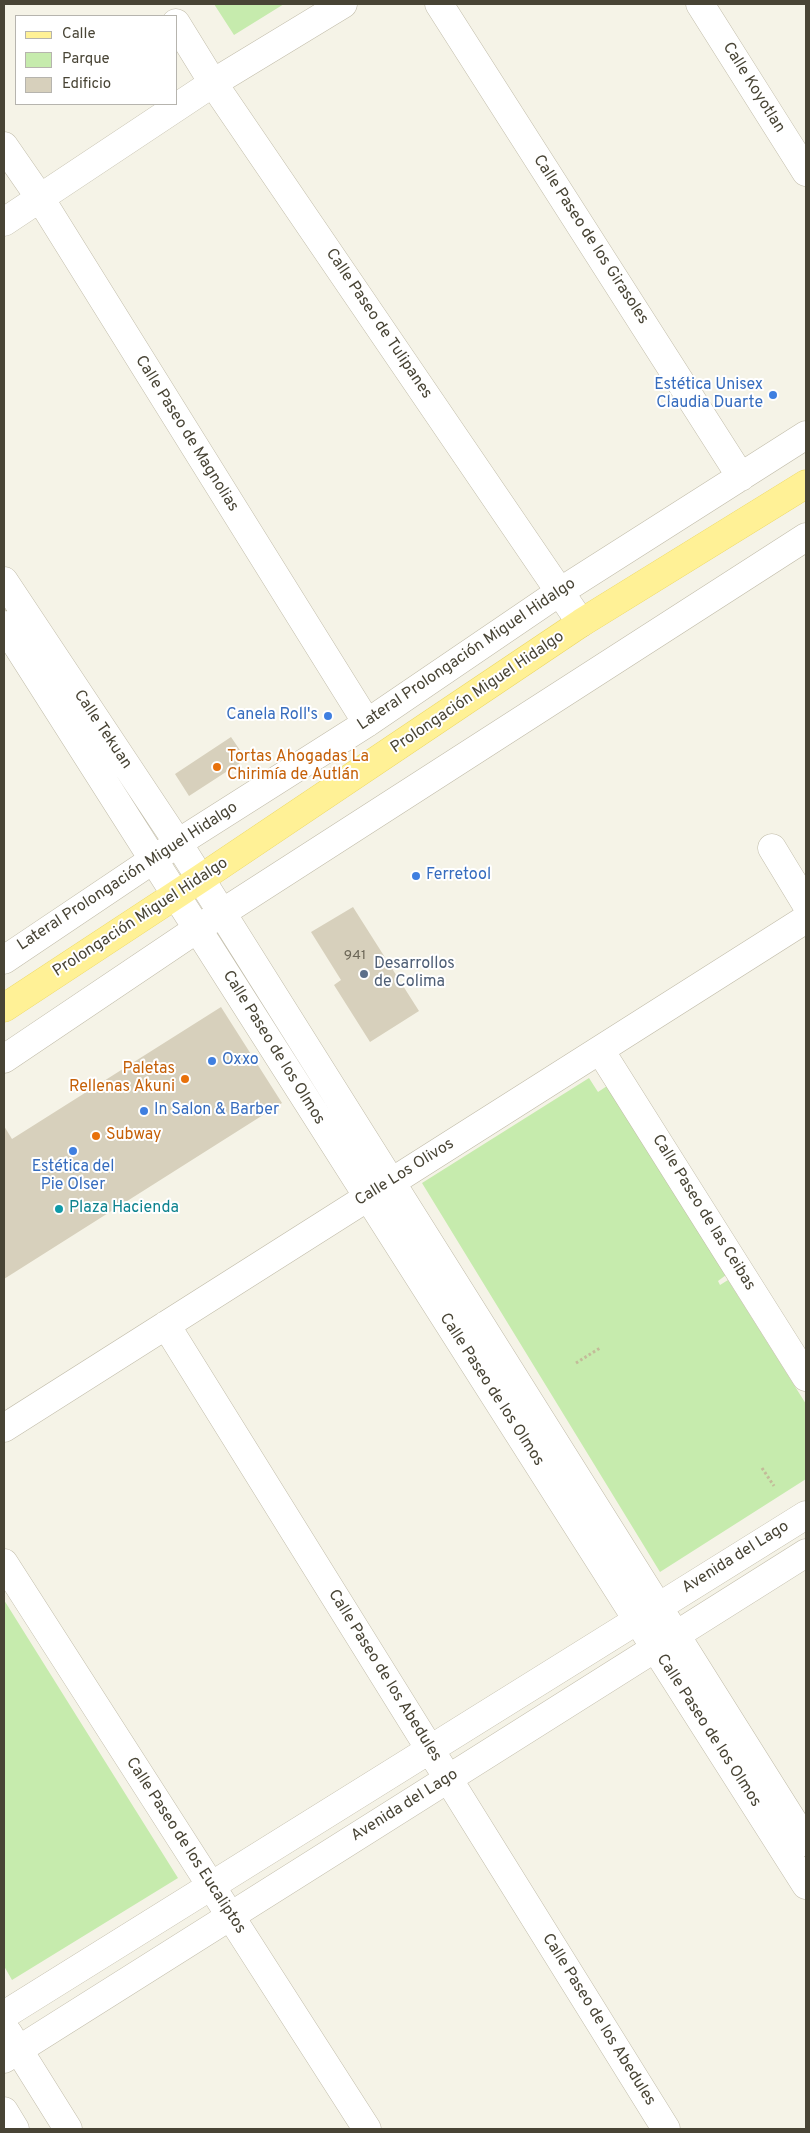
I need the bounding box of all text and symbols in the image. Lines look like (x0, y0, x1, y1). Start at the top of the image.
legend (15, 15, 178, 105)
text: Calle (62, 25, 96, 44)
street label: Calle Koyotlan (718, 39, 788, 137)
text: Parque (62, 50, 110, 69)
text: Edificio (62, 75, 111, 94)
street label: Calle Paseo de los Girasoles (528, 152, 652, 328)
street label: Calle Paseo de Tulipanes (321, 245, 435, 403)
street label: Calle Paseo de Magnolias (130, 352, 242, 516)
place label: Estética Unisex Claudia Duarte (654, 376, 763, 414)
marker: Estética Unisex Claudia Duarte (767, 389, 779, 401)
street label: Lateral Prolongación Miguel Hidalgo (354, 575, 580, 735)
street label: Prolongación Miguel Hidalgo (388, 628, 568, 758)
street label: Calle Tekuan (69, 687, 135, 773)
place label: Canela Roll's (226, 706, 318, 726)
marker: Canela Roll's (322, 710, 334, 722)
place label: Tortas Ahogadas La Chirimía de Autlán (227, 748, 369, 786)
marker: Tortas Ahogadas La Chirimía de Autlán (211, 761, 223, 773)
street label: Lateral Prolongación Miguel Hidalgo (14, 798, 242, 956)
street label: Prolongación Miguel Hidalgo (50, 854, 232, 982)
place label: Ferretool (426, 866, 491, 886)
marker: Ferretool (410, 870, 422, 882)
house number: 941 (344, 948, 366, 964)
place label: Desarrollos de Colima (374, 955, 455, 993)
street label: Calle Paseo de los Olmos (218, 967, 328, 1129)
marker: Desarrollos de Colima (358, 968, 370, 980)
place label: Oxxo (222, 1051, 259, 1071)
marker: Oxxo (206, 1055, 218, 1067)
place label: Paletas Rellenas Akuni (69, 1060, 175, 1098)
marker: Paletas Rellenas Akuni (179, 1073, 191, 1085)
place label: In Salon & Barber (154, 1101, 279, 1121)
marker: In Salon & Barber (138, 1105, 150, 1117)
place label: Subway (106, 1126, 162, 1146)
marker: Subway (90, 1130, 102, 1142)
street label: Calle Paseo de las Ceibas (647, 1132, 759, 1294)
street label: Calle Los Olivos (352, 1135, 458, 1211)
marker: Estética del Pie Olser (67, 1145, 79, 1157)
place label: Estética del Pie Olser (32, 1158, 114, 1196)
place label: Plaza Hacienda (69, 1199, 179, 1219)
marker: Plaza Hacienda (53, 1203, 65, 1215)
street label: Calle Paseo de los Olmos (434, 1310, 548, 1470)
street label: Avenida del Lago (679, 1517, 793, 1599)
street label: Calle Paseo de los Abedules (323, 1586, 445, 1766)
street label: Calle Paseo de los Olmos (651, 1651, 765, 1811)
street label: Calle Paseo de los Eucaliptos (121, 1754, 249, 1938)
street label: Avenida del Lago (348, 1765, 462, 1847)
street label: Calle Paseo de los Abedules (537, 1930, 659, 2110)

